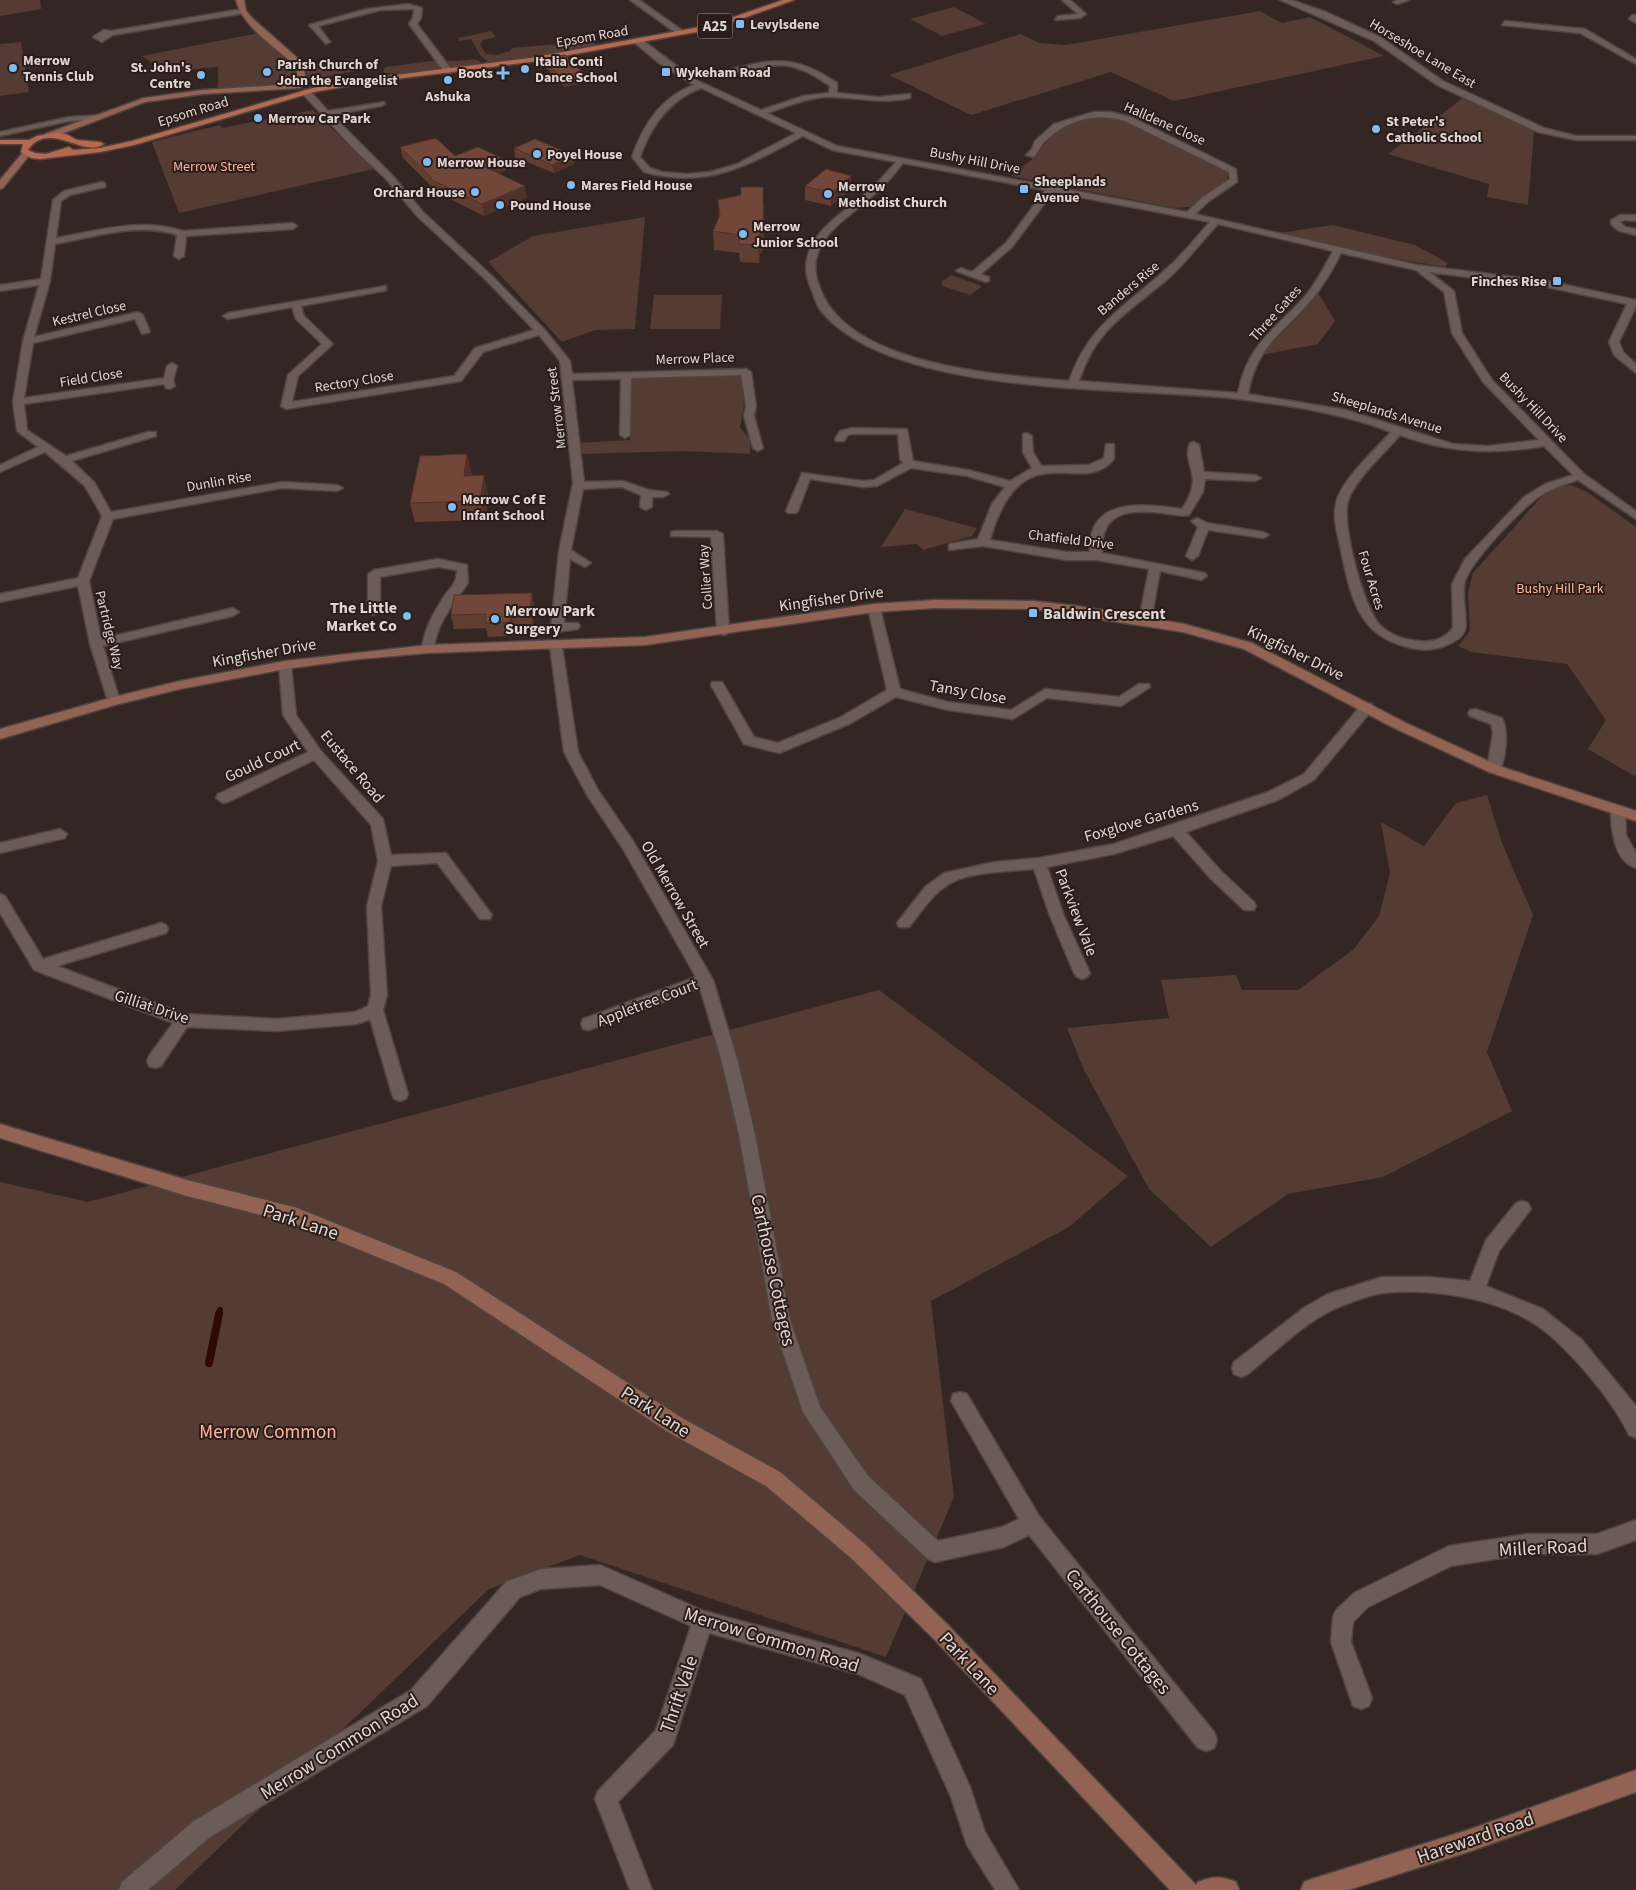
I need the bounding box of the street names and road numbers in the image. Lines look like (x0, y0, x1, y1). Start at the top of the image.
road number: A25 (698, 14, 732, 38)
street label: Horseshoe Lane East (1365, 14, 1480, 94)
street label: Epsom Road (554, 21, 630, 53)
street label: Epsom Road (155, 92, 231, 132)
street label: Halldene Close (1121, 97, 1209, 151)
street label: Bushy Hill Drive (928, 142, 1022, 180)
street label: Banders Rise (1093, 257, 1164, 321)
street label: Three Gates (1245, 281, 1306, 346)
street label: Kestrel Close (50, 296, 128, 332)
street label: Merrow Place (655, 348, 735, 370)
street label: Field Close (58, 363, 124, 393)
street label: Rectory Close (313, 366, 395, 398)
street label: Merrow Street (542, 366, 572, 450)
street label: Bushy Hill Drive (1494, 368, 1572, 448)
street label: Sheeplands Avenue (1329, 387, 1444, 439)
street label: Dunlin Rise (185, 466, 253, 498)
street label: Chatfield Drive (1027, 525, 1115, 555)
street label: Collier Way (694, 543, 718, 610)
street label: Four Acres (1353, 548, 1390, 613)
street label: Kingfisher Drive (777, 581, 885, 617)
street label: Partridge Way (90, 589, 129, 672)
street label: Kingfisher Drive (1243, 620, 1348, 686)
street label: Kingfisher Drive (210, 633, 318, 673)
street label: Tansy Close (927, 674, 1008, 710)
street label: Eustace Road (315, 725, 389, 808)
street label: Gould Court (221, 734, 304, 788)
street label: Foxglove Gardens (1081, 794, 1201, 848)
street label: Old Merrow Street (635, 837, 715, 953)
street label: Parkview Vale (1049, 865, 1103, 959)
street label: Appletree Court (594, 974, 701, 1032)
street label: Gilliat Drive (112, 985, 192, 1029)
street label: Carthouse Cottages (743, 1192, 802, 1349)
street label: Park Lane (259, 1198, 342, 1247)
street label: Park Lane (615, 1380, 695, 1445)
street label: Miller Road (1498, 1533, 1588, 1564)
street label: Carthouse Cottages (1059, 1563, 1177, 1701)
street label: Merrow Common Road (681, 1601, 862, 1680)
street label: Park Lane (932, 1626, 1005, 1702)
street label: Thrift Vale (654, 1652, 705, 1737)
street label: Merrow Common Road (256, 1688, 424, 1807)
street label: Hareward Road (1413, 1806, 1538, 1871)

